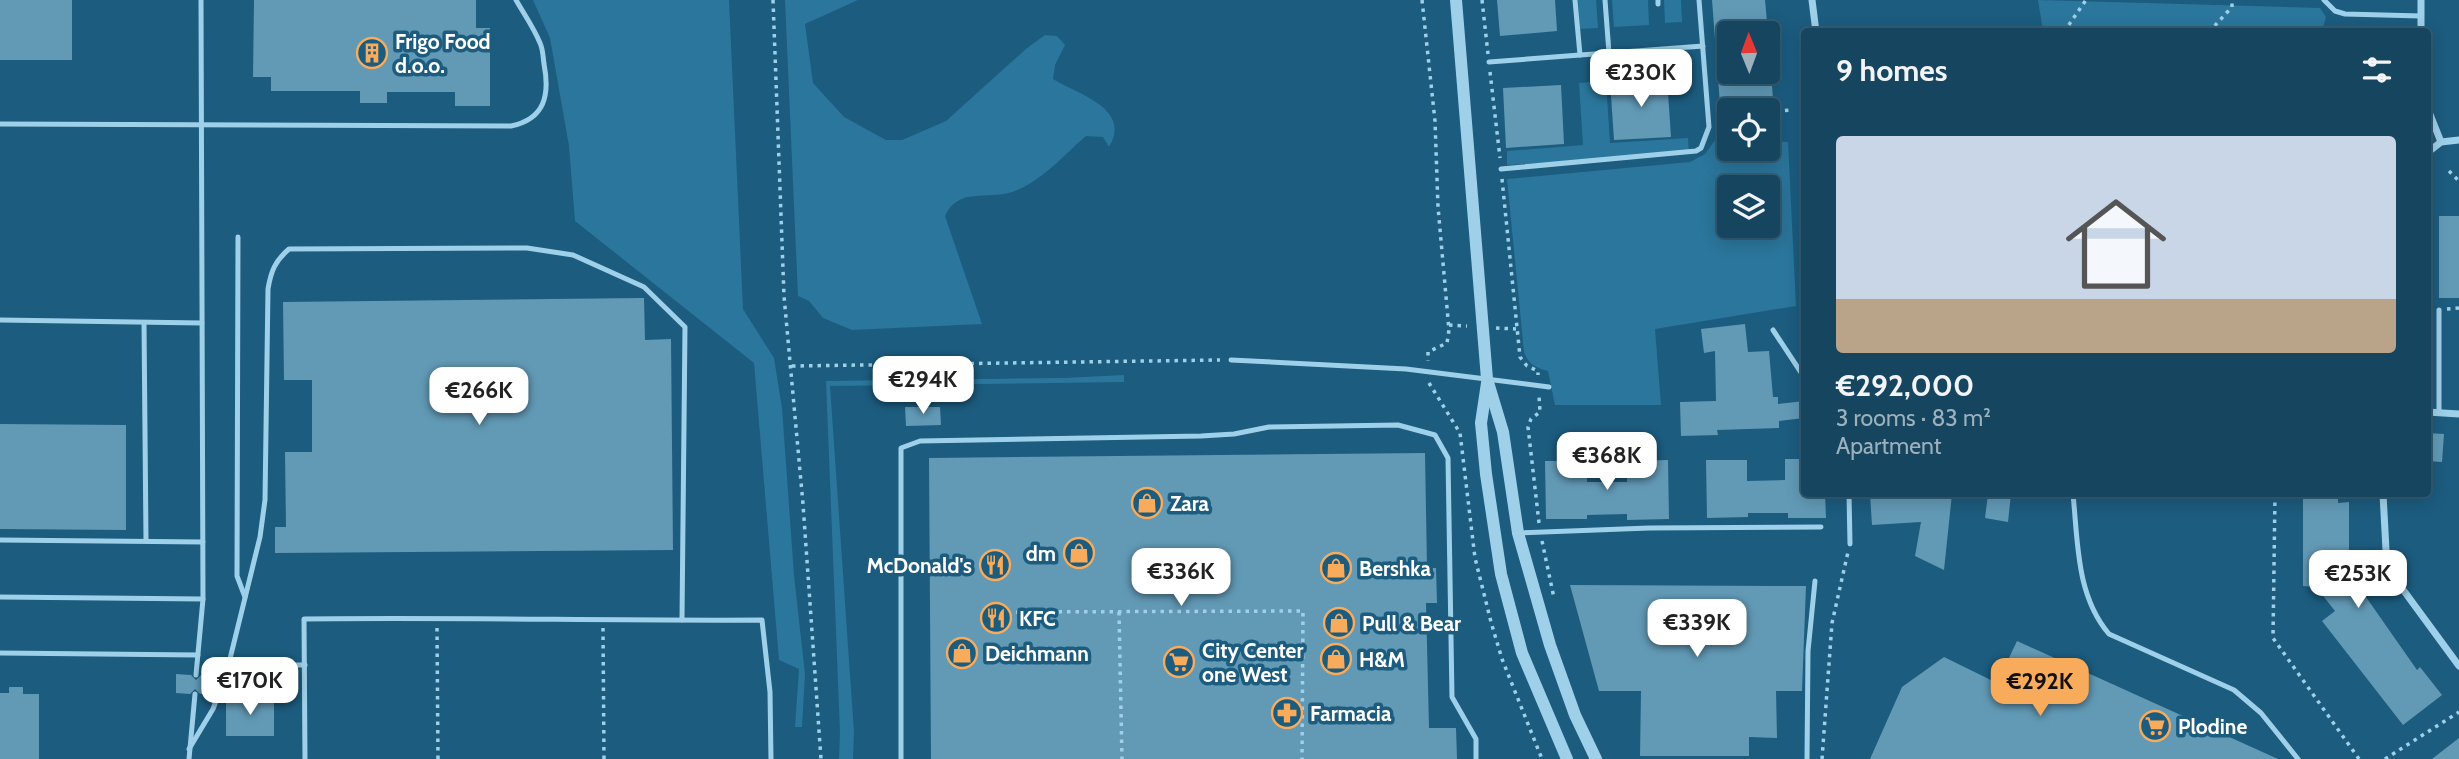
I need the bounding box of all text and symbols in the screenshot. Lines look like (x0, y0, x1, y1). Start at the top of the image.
north arrow (1717, 21, 1780, 84)
map controls (1717, 21, 1780, 238)
place label: Frigo Food d.o.o. (395, 29, 491, 78)
building icon: Frigo Food d.o.o. (355, 36, 389, 70)
pin: €230K (1592, 50, 1690, 109)
icon: filters (2358, 51, 2396, 89)
text: 9 homes (1836, 52, 1947, 89)
text: €230K (1606, 58, 1676, 86)
button: locate (1717, 98, 1780, 161)
button: layers (1717, 175, 1780, 238)
icon: home (2053, 181, 2179, 307)
pin: €294K (874, 356, 972, 416)
text: €294K (889, 365, 957, 393)
text: €292,000 (1836, 367, 1974, 404)
pin: €266K (430, 368, 528, 427)
text: €266K (445, 376, 513, 404)
text: 3 rooms · 83 m² (1836, 404, 1991, 432)
text: Apartment (1836, 432, 1941, 460)
pin: €368K (1558, 433, 1656, 492)
text: €368K (1573, 441, 1641, 469)
shop icon: Zara (1130, 486, 1164, 520)
place label: Zara (1170, 491, 1210, 516)
shop icon: dm (1062, 536, 1096, 570)
place label: dm (1026, 541, 1056, 566)
restaurant icon: McDonald's (978, 548, 1012, 582)
pin: €336K (1132, 548, 1230, 608)
pin: €253K (2309, 550, 2407, 610)
shop icon: Bershka (1319, 551, 1353, 585)
place label: McDonald's (866, 553, 972, 578)
place label: Bershka (1359, 556, 1431, 581)
text: €336K (1148, 557, 1214, 585)
text: €253K (2325, 559, 2391, 587)
pin: €339K (1648, 600, 1746, 659)
restaurant icon: KFC (979, 601, 1013, 635)
place label: KFC (1019, 606, 1056, 631)
shop icon: Pull & Bear (1322, 606, 1356, 640)
text: €339K (1664, 608, 1730, 636)
place label: Pull & Bear (1362, 611, 1461, 636)
shop icon: Deichmann (945, 636, 979, 670)
place label: City Center one West (1202, 638, 1303, 687)
place label: Deichmann (985, 641, 1089, 666)
shop icon: H&M (1319, 642, 1353, 676)
supermarket icon: City Center one West (1162, 645, 1196, 679)
place label: H&M (1359, 647, 1405, 672)
pin: €170K (201, 658, 299, 717)
pin: €292K (1991, 658, 2089, 718)
text: €170K (217, 666, 283, 694)
text: €292K (2007, 667, 2073, 695)
pharmacy icon: Farmacia (1270, 696, 1304, 730)
place label: Farmacia (1310, 701, 1392, 726)
supermarket icon: Plodine (2138, 709, 2172, 743)
place label: Plodine (2178, 714, 2247, 739)

